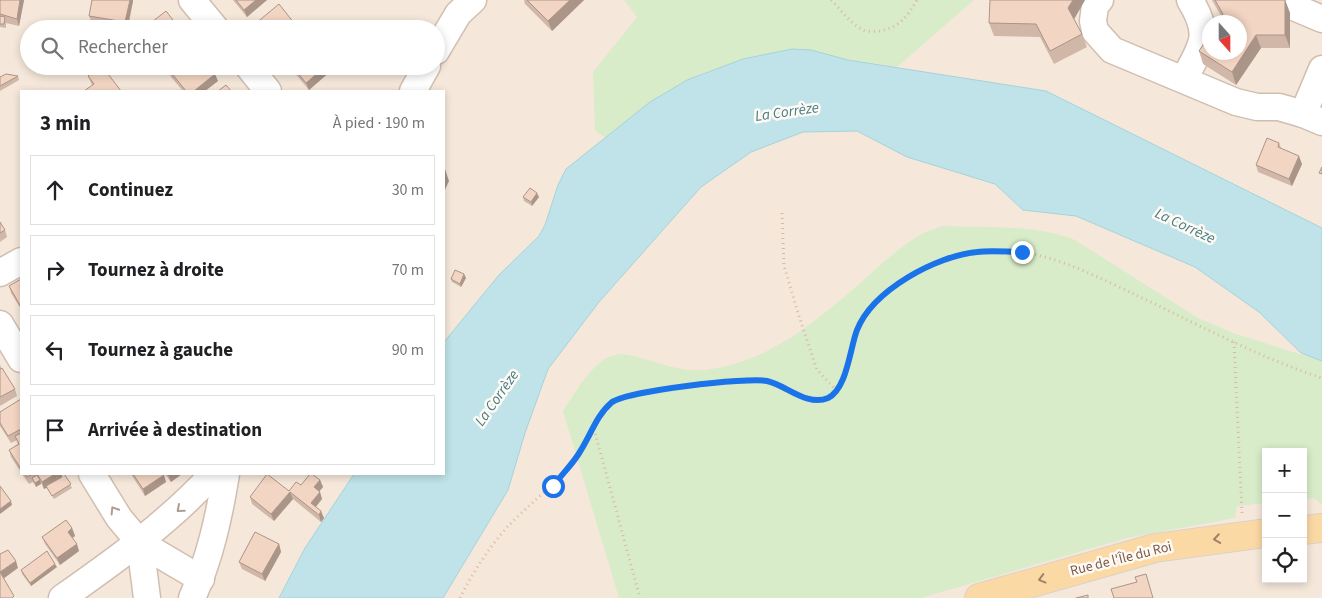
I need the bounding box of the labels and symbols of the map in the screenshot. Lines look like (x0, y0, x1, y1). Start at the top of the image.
north arrow (1202, 15, 1247, 60)
water label: La Corrèze (754, 97, 820, 127)
water label: La Corrèze (1151, 203, 1219, 249)
route end (1011, 241, 1034, 264)
water label: La Corrèze (470, 366, 524, 430)
route start (542, 475, 565, 498)
one-way arrow (176, 503, 185, 512)
one-way arrow (111, 506, 120, 515)
one-way arrow (1213, 533, 1222, 543)
street label: Rue de l'Île du Roi (1068, 537, 1174, 581)
one-way arrow (1039, 574, 1047, 584)

